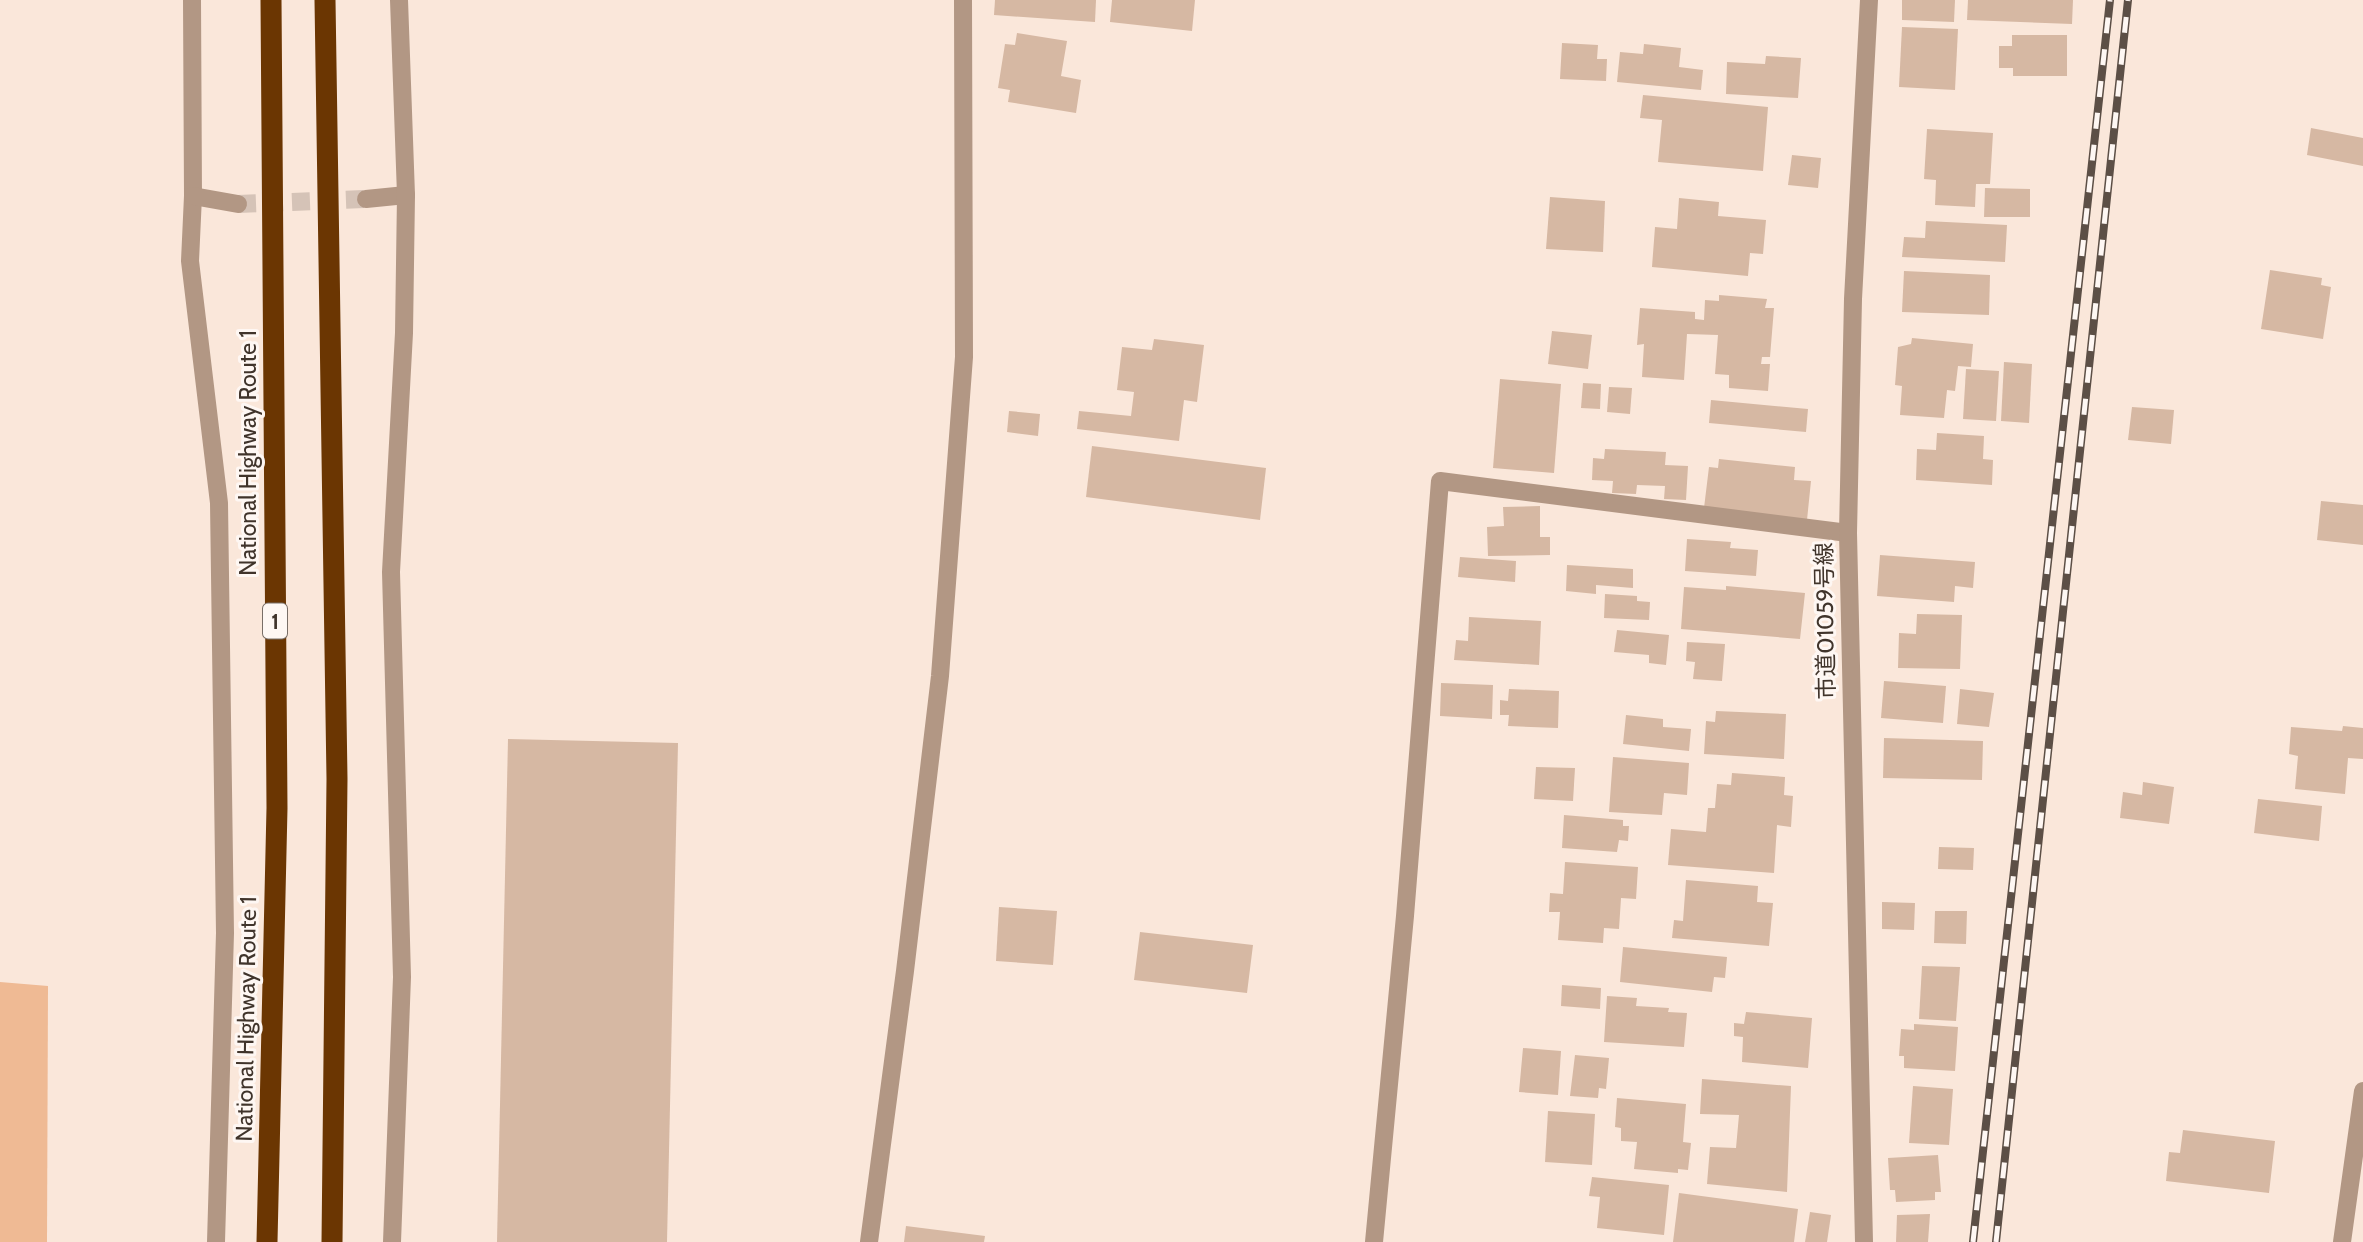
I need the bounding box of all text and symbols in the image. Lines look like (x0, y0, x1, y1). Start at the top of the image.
street label: National Highway Route 1 (234, 330, 262, 576)
street label: 市道01059号線 (1810, 542, 1840, 700)
road number: 1 (263, 604, 287, 638)
street label: National Highway Route 1 (230, 896, 262, 1142)

